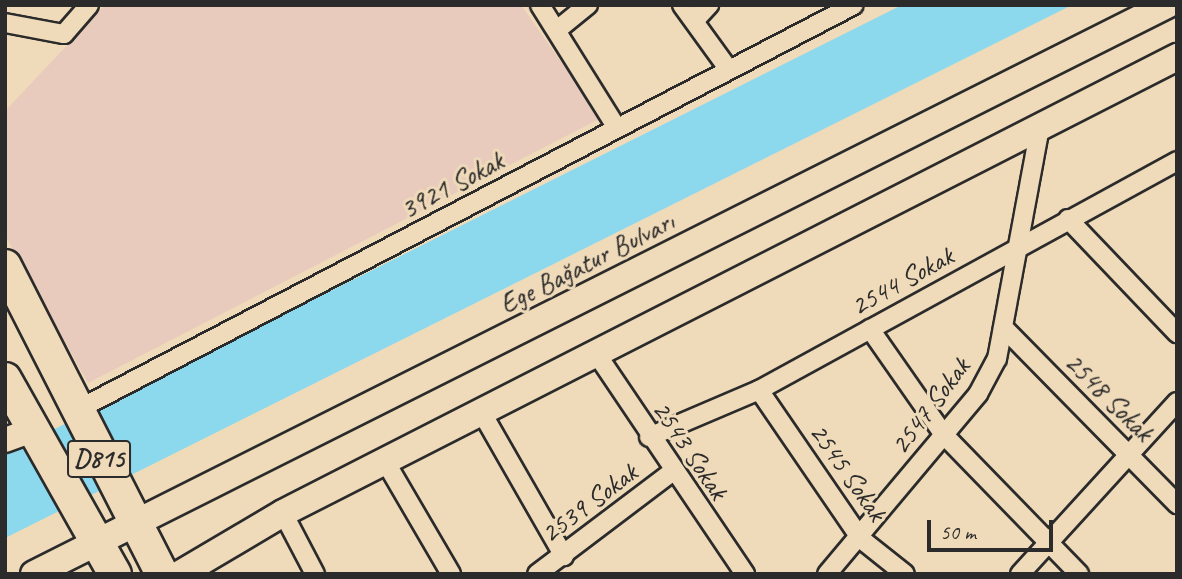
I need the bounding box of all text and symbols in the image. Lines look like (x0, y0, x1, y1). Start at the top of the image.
street label: 3921 Sokak (395, 144, 509, 226)
street label: Ege Bağatur Bulvarı (494, 204, 680, 322)
street label: 2544 Sokak (845, 239, 959, 323)
street label: 2548 Sokak (1058, 346, 1160, 448)
street label: 2547 Sokak (883, 351, 977, 461)
street label: 2543 Sokak (645, 394, 735, 506)
street label: 2545 Sokak (802, 416, 894, 528)
road number: D815 (66, 436, 132, 481)
street label: 2539 Sokak (534, 456, 644, 550)
scale bar (930, 505, 1056, 550)
text: 50 m (940, 519, 976, 545)

